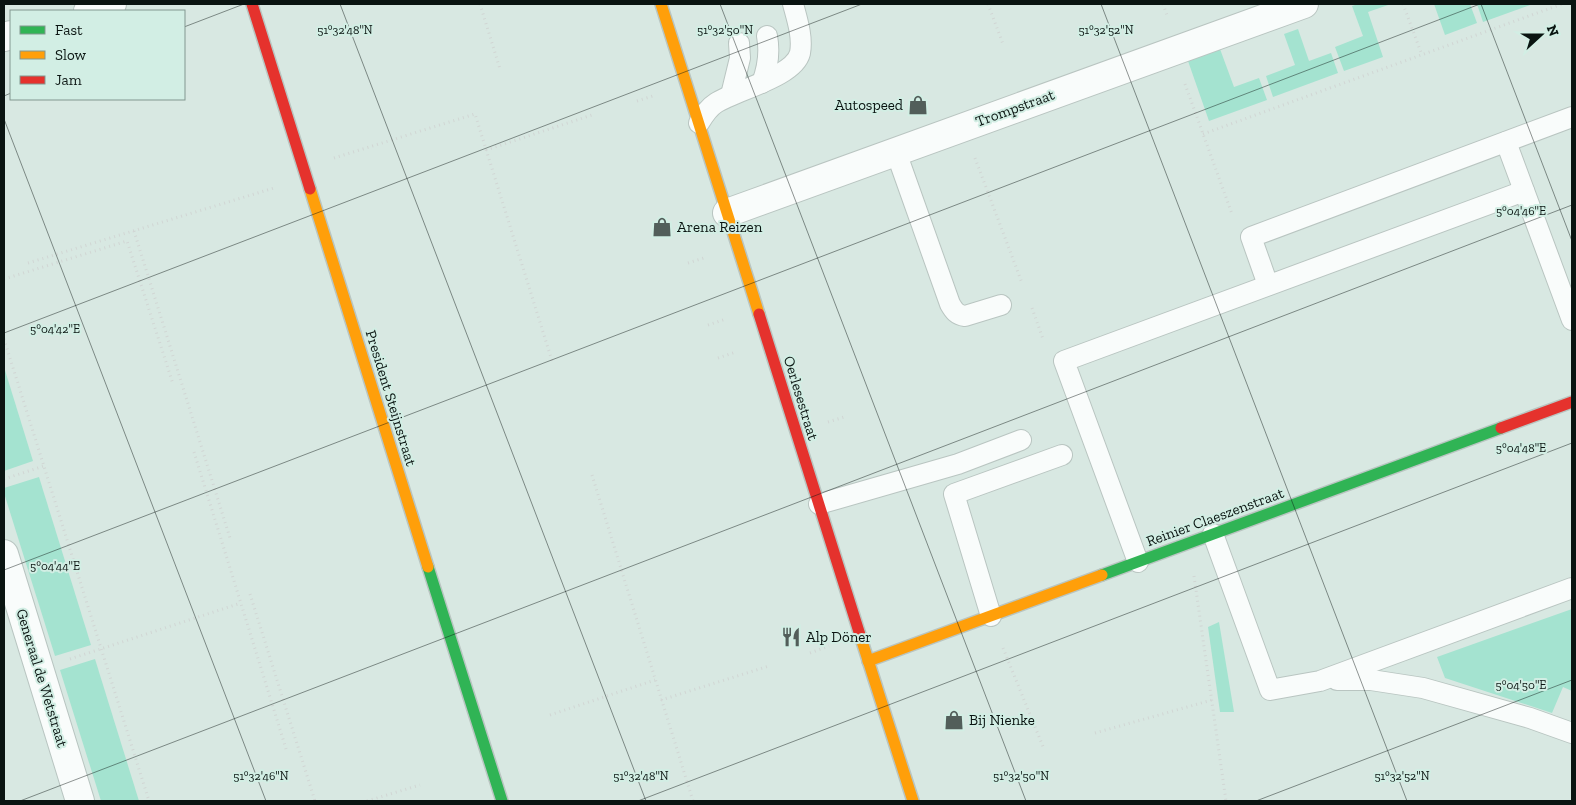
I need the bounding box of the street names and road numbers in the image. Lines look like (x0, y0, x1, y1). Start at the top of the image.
street label: Trompstraat (973, 85, 1057, 131)
street label: President Steijnstraat (362, 328, 420, 469)
street label: Oerlesestraat (780, 354, 822, 443)
street label: Reinier Claeszenstraat (1144, 484, 1287, 550)
street label: Generaal de Wetstraat (12, 607, 72, 750)

